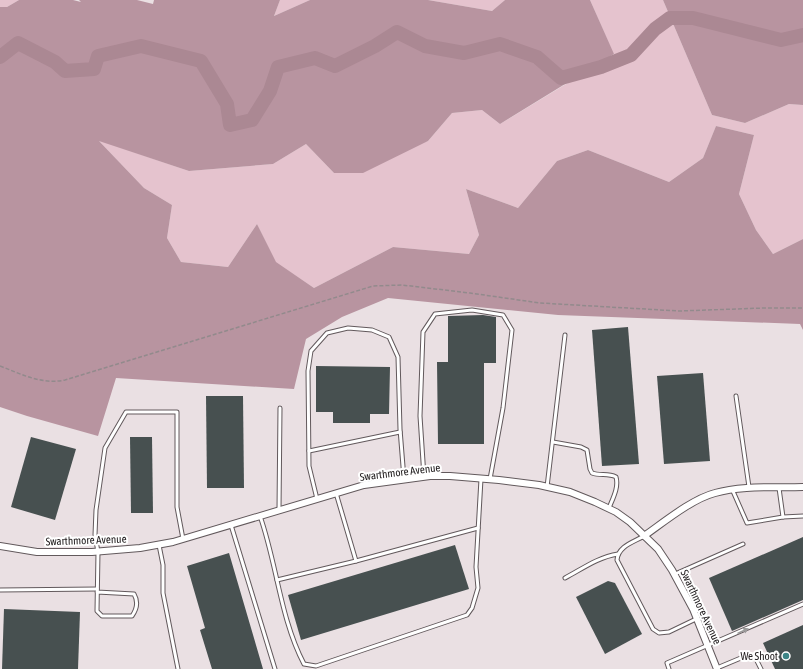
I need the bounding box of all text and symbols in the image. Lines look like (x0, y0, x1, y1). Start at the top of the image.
street label: Swarthmore Avenue (359, 461, 441, 483)
street label: Swarthmore Avenue (45, 533, 127, 547)
street label: Swarthmore Avenue (678, 568, 724, 646)
one-way arrow (738, 627, 750, 633)
place label: We Shoot (740, 650, 778, 662)
marker: We Shoot (781, 651, 791, 661)

